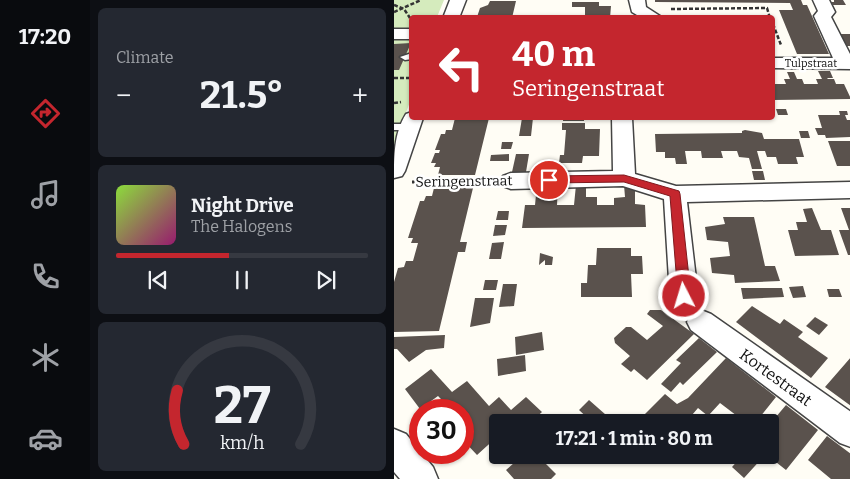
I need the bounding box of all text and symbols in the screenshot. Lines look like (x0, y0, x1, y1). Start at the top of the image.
text: 17:20 (19, 23, 71, 50)
text: 40 m (512, 33, 595, 75)
icon: left (429, 35, 494, 100)
text: Climate (116, 48, 174, 67)
street label: Tulpstraat (785, 57, 837, 70)
text: 21.5° (200, 72, 284, 118)
text: Seringenstraat (512, 75, 664, 102)
text: − (116, 79, 131, 112)
text: + (352, 79, 368, 112)
icon: directions (28, 96, 63, 131)
pin (528, 159, 570, 201)
icon: arrive (535, 166, 563, 194)
street label: Seringenstraat (415, 172, 513, 191)
icon: music (28, 177, 63, 212)
text: Night Drive (191, 194, 294, 217)
text: The Halogens (191, 217, 292, 236)
icon: phone (28, 259, 63, 294)
icon: previous (144, 266, 172, 294)
icon: pause (228, 266, 256, 294)
icon: next (312, 266, 340, 294)
position arrow (657, 269, 709, 321)
icon: climate (28, 340, 63, 375)
street label: Kortestraat (736, 345, 816, 410)
text: 27 (214, 374, 271, 437)
speed limit sign: 30 (409, 399, 474, 464)
icon: car (28, 421, 63, 456)
text: 17:21 · 1 min · 80 m (555, 427, 713, 450)
text: km/h (220, 432, 264, 454)

